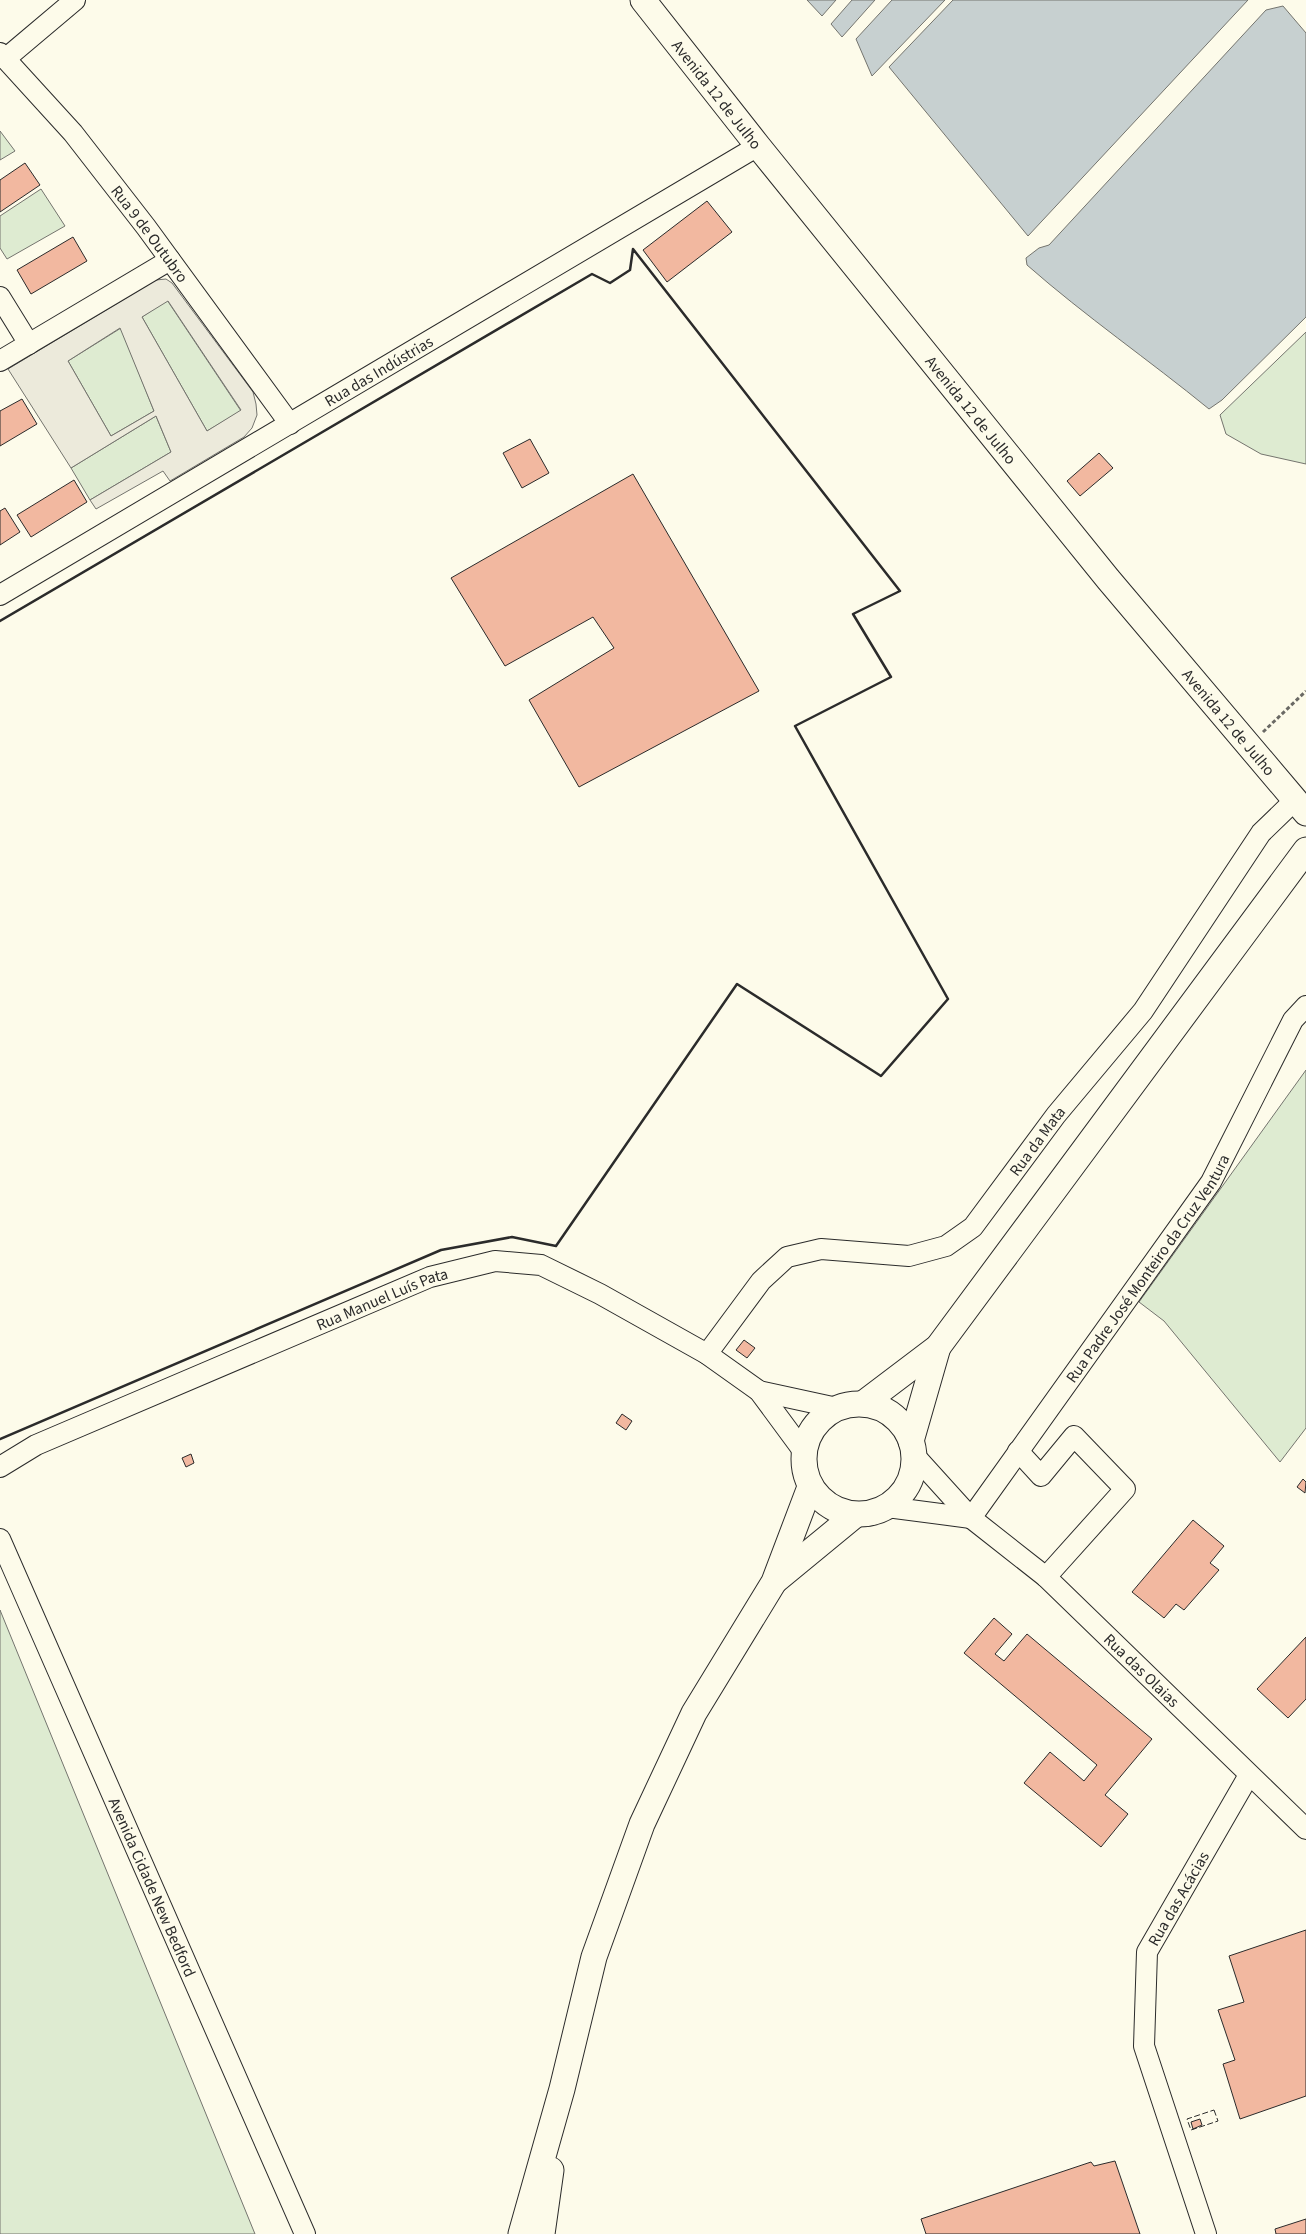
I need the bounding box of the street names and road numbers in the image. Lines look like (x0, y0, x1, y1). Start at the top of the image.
street label: Avenida 12 de Julho (666, 36, 767, 154)
street label: Rua 9 de Outubro (105, 181, 193, 287)
street label: Rua das Indústrias (321, 331, 438, 412)
street label: Avenida 12 de Julho (920, 351, 1021, 469)
street label: Avenida 12 de Julho (1177, 664, 1280, 781)
street label: Rua da Mata (1004, 1102, 1071, 1181)
street label: Rua Padre José Monteiro da Cruz Ventura (1061, 1150, 1235, 1388)
street label: Rua Manuel Luís Pata (313, 1263, 450, 1336)
street label: Rua das Olaias (1099, 1629, 1184, 1713)
street label: Avenida Cidade New Bedford (103, 1794, 201, 1980)
street label: Rua das Acácias (1143, 1847, 1215, 1950)

